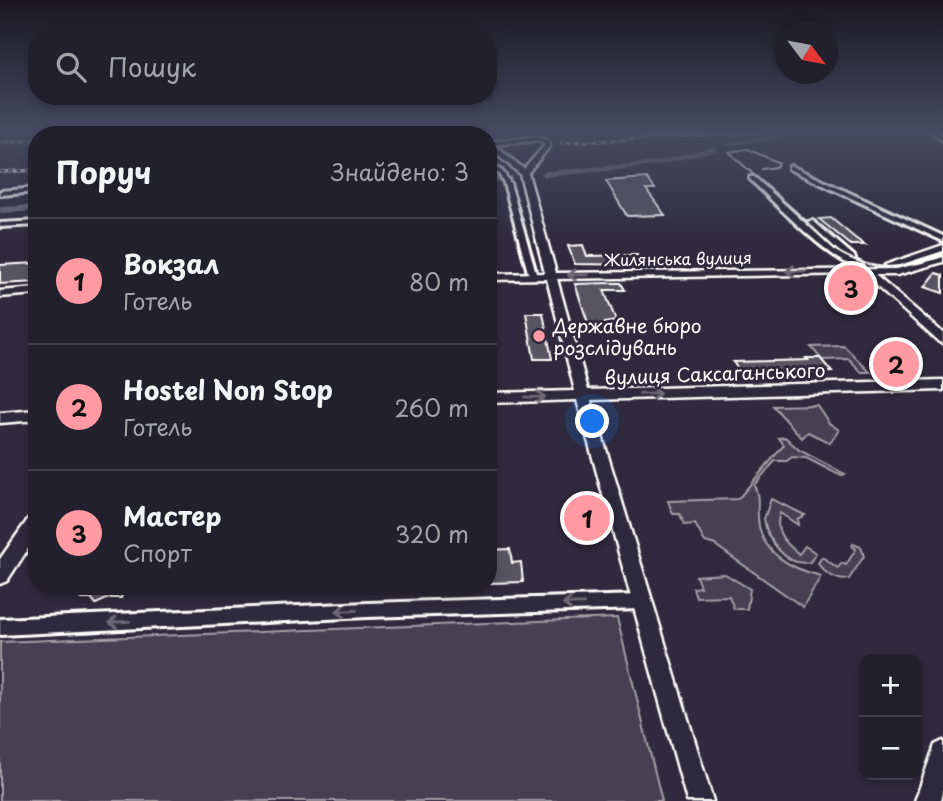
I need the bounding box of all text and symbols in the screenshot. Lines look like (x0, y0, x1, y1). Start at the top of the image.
north arrow (775, 21, 838, 84)
search box (28, 28, 497, 105)
text: Пошук (108, 47, 196, 86)
icon: search (52, 48, 90, 86)
text: Поруч (56, 149, 151, 194)
text: Знайдено: 3 (331, 154, 469, 189)
text: Вокзал (123, 244, 219, 283)
street label: Жилянська вулиця (603, 245, 752, 271)
pin: 3 (828, 262, 874, 314)
text: 1 (74, 264, 85, 299)
text: 80 m (409, 264, 469, 299)
one-way arrow (785, 264, 808, 278)
one-way arrow (567, 269, 590, 282)
text: Готель (123, 283, 192, 318)
place label: Державне бюро розслідувань (552, 311, 702, 361)
marker: Державне бюро розслідувань (531, 328, 547, 344)
pin: 2 (873, 338, 919, 390)
street label: вулиця Саксаганського (604, 355, 826, 391)
text: Hostel Non Stop (123, 370, 333, 409)
one-way arrow (639, 387, 662, 401)
text: 2 (71, 390, 87, 425)
text: 260 m (394, 390, 469, 425)
one-way arrow (524, 391, 547, 404)
your location (575, 404, 609, 438)
text: Готель (123, 409, 192, 444)
pin: 1 (564, 492, 610, 544)
text: Мастер (123, 496, 221, 535)
text: 3 (71, 516, 87, 551)
text: 320 m (395, 516, 469, 551)
text: Спорт (123, 535, 192, 570)
one-way arrow (562, 597, 585, 611)
one-way arrow (335, 605, 358, 618)
one-way arrow (107, 616, 130, 629)
map controls (859, 654, 922, 780)
button: + (859, 654, 922, 717)
button: − (859, 717, 922, 780)

